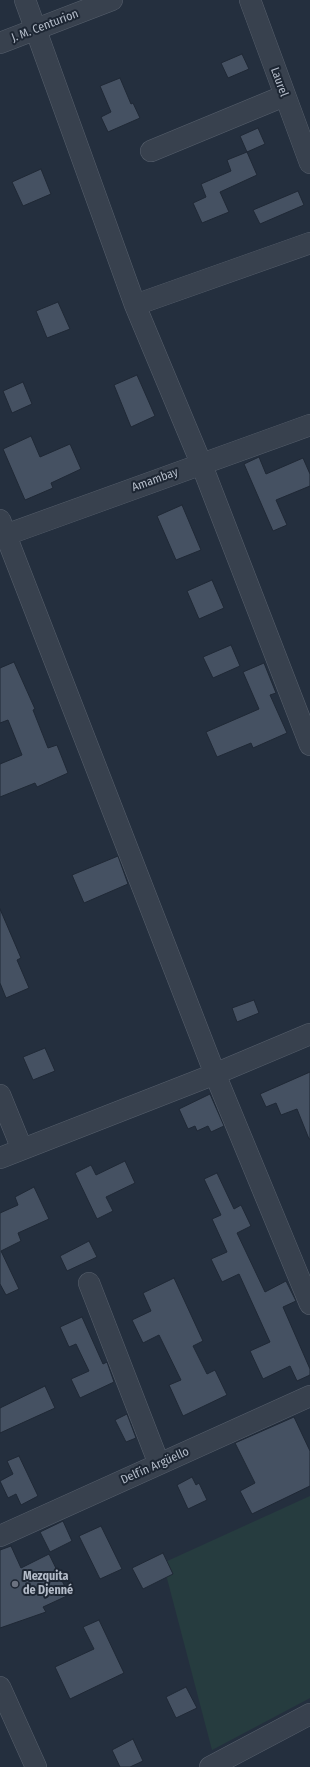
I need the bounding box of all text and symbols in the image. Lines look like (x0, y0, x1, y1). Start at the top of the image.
street label: J. M. Centurion (9, 7, 81, 45)
street label: Laurel (267, 65, 291, 99)
street label: Amambay (130, 465, 180, 495)
street label: Delfín Argüello (119, 1445, 191, 1487)
place label: Mezquita de Djenné (23, 1570, 73, 1598)
marker: Mezquita de Djenné (10, 1579, 20, 1589)

